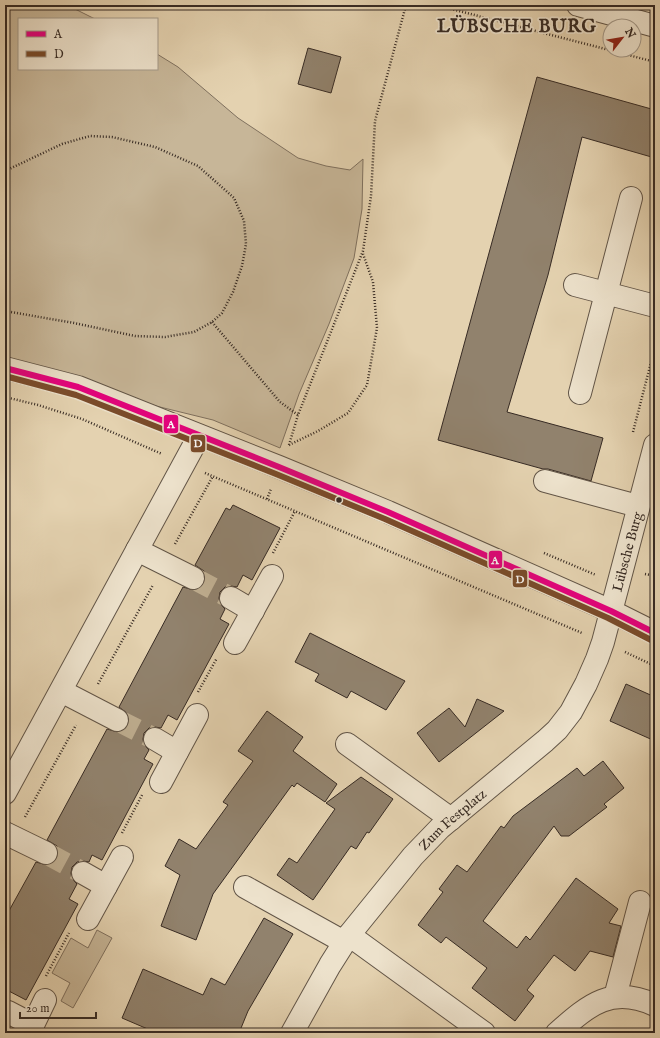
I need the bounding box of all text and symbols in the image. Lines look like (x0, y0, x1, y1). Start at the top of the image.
district label: LÜBSCHE BURG (437, 14, 597, 39)
legend (18, 18, 158, 70)
north arrow (602, 18, 642, 58)
text: N (621, 25, 638, 41)
text: A (53, 27, 63, 42)
text: D (54, 47, 64, 62)
line badge: A (163, 414, 179, 434)
text: A (166, 418, 175, 432)
line badge: D (190, 434, 206, 453)
text: D (194, 437, 203, 451)
unlabelled marker (334, 495, 344, 505)
street label: Lübsche Burg (609, 510, 647, 594)
line badge: A (488, 550, 503, 569)
text: A (490, 554, 499, 568)
line badge: D (512, 569, 528, 588)
text: D (516, 573, 525, 587)
street label: Zum Festplatz (415, 785, 491, 855)
scale bar (20, 994, 96, 1020)
text: 20 m (26, 1001, 49, 1016)

